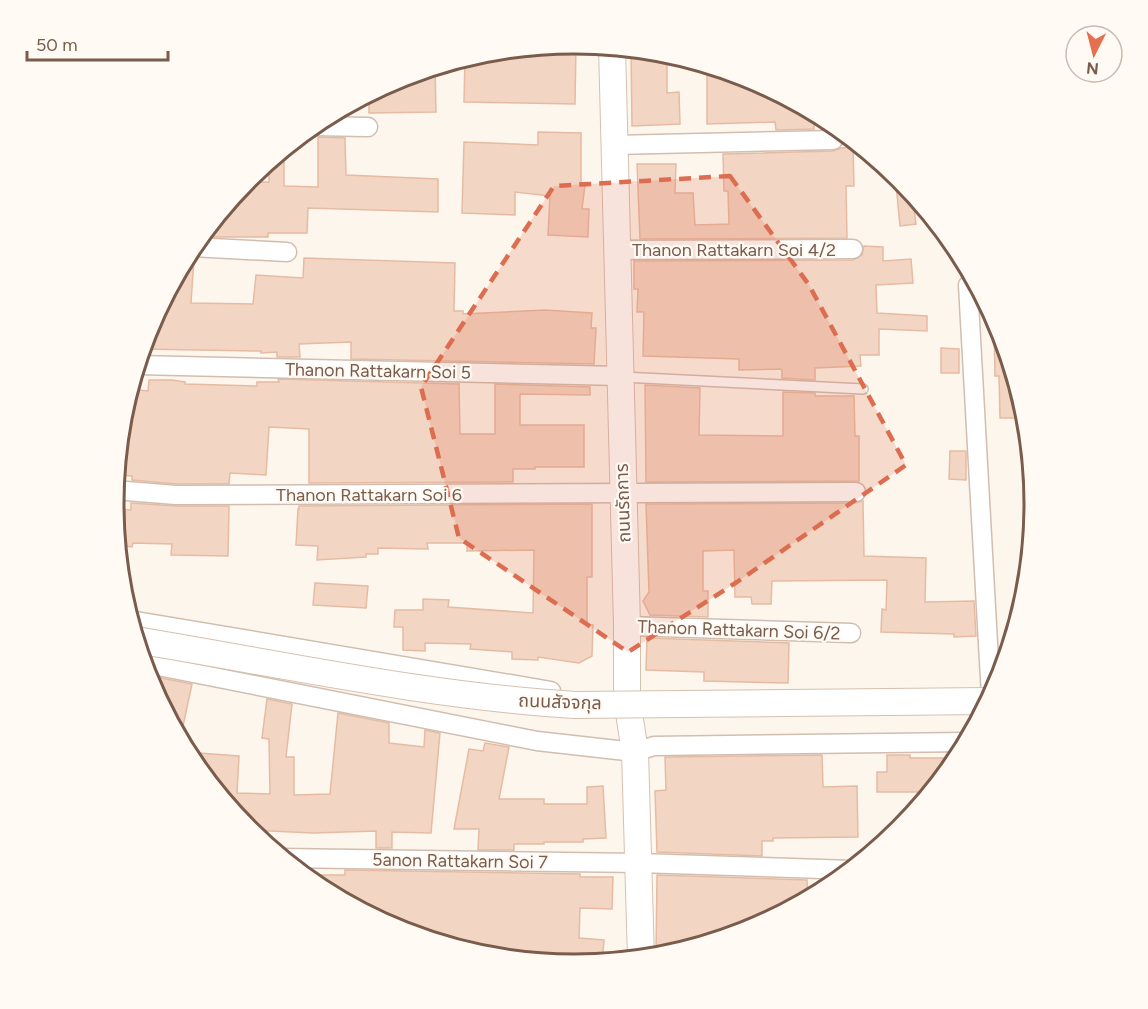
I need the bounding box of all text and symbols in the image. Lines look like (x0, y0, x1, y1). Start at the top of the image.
scale bar (27, 24, 168, 62)
north arrow (1064, 24, 1124, 84)
text: 50 m (36, 34, 78, 56)
text: N (1085, 58, 1100, 79)
street label: Thanon Rattakarn Soi 4/2 (632, 239, 836, 261)
street label: Thanon Rattakarn Soi 5 (285, 358, 471, 384)
street label: ถนนรัถการ (611, 463, 635, 543)
street label: Thanon Rattakarn Soi 6 (276, 484, 462, 506)
street label: Thanon Rattakarn Soi 6/2 (637, 615, 841, 645)
street label: ถนนสัจจกุล (518, 690, 602, 714)
street label: 5anon Rattakarn Soi 7 (372, 848, 548, 874)

